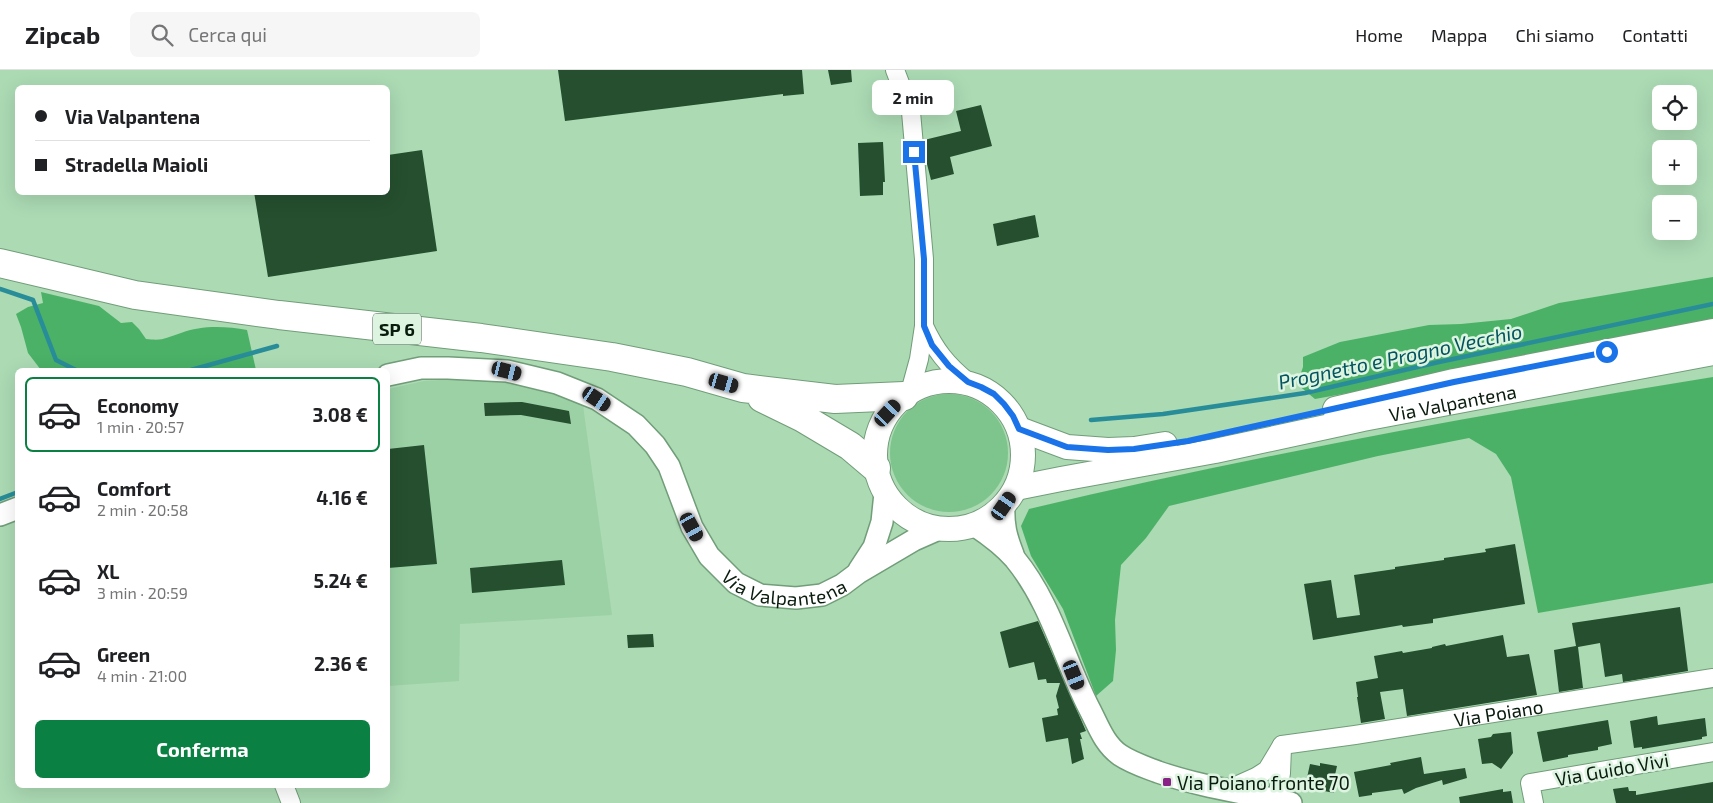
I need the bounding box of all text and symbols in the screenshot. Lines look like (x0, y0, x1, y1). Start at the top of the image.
search box (130, 12, 480, 57)
text: Zipcab (25, 20, 100, 49)
icon: search (148, 21, 176, 49)
text: Cerca qui (188, 23, 267, 46)
text: Home (1355, 24, 1403, 46)
text: Mappa (1431, 24, 1487, 46)
text: Chi siamo (1515, 24, 1594, 46)
text: Contatti (1622, 24, 1688, 46)
callout: 2 min (873, 79, 955, 114)
map controls (1652, 85, 1697, 240)
button: locate (1652, 85, 1697, 130)
text: 2 min (893, 88, 933, 107)
text: Via Valpantena (65, 105, 200, 128)
button: + (1652, 140, 1697, 185)
route end (903, 141, 925, 163)
text: Stradella Maioli (65, 153, 208, 176)
button: − (1652, 195, 1697, 240)
road number: SP 6 (373, 313, 421, 344)
water label: Prognetto e Progno Vecchio (1276, 318, 1524, 394)
route start (1596, 341, 1618, 363)
car (490, 360, 523, 382)
car (707, 372, 740, 394)
street label: Via Valpantena (1387, 379, 1518, 425)
car (580, 384, 613, 414)
icon: car (37, 392, 82, 437)
text: Economy (97, 394, 179, 417)
car (872, 397, 903, 429)
text: 3.08 € (312, 403, 368, 426)
text: 1 min · 20:57 (97, 417, 184, 436)
icon: car (37, 475, 82, 520)
text: Comfort (97, 477, 171, 500)
text: 4.16 € (316, 486, 368, 509)
car (989, 489, 1018, 523)
text: 2 min · 20:58 (97, 500, 188, 519)
car (678, 510, 705, 544)
icon: car (37, 558, 82, 603)
text: XL (97, 560, 119, 583)
street label: Via Valpantena (718, 565, 850, 610)
text: 5.24 € (313, 569, 368, 592)
text: 3 min · 20:59 (97, 583, 188, 602)
icon: car (37, 641, 82, 686)
text: Green (97, 643, 150, 666)
text: 2.36 € (314, 652, 368, 675)
car (1061, 658, 1086, 692)
text: 4 min · 21:00 (97, 666, 187, 685)
street label: Via Poiano (1452, 694, 1545, 731)
button: Conferma (35, 720, 370, 778)
street label: Via Guido Vivi (1553, 748, 1671, 790)
place label: Via Poiano fronte 70 (1177, 771, 1350, 794)
marker: Via Poiano fronte 70 (1161, 776, 1173, 788)

